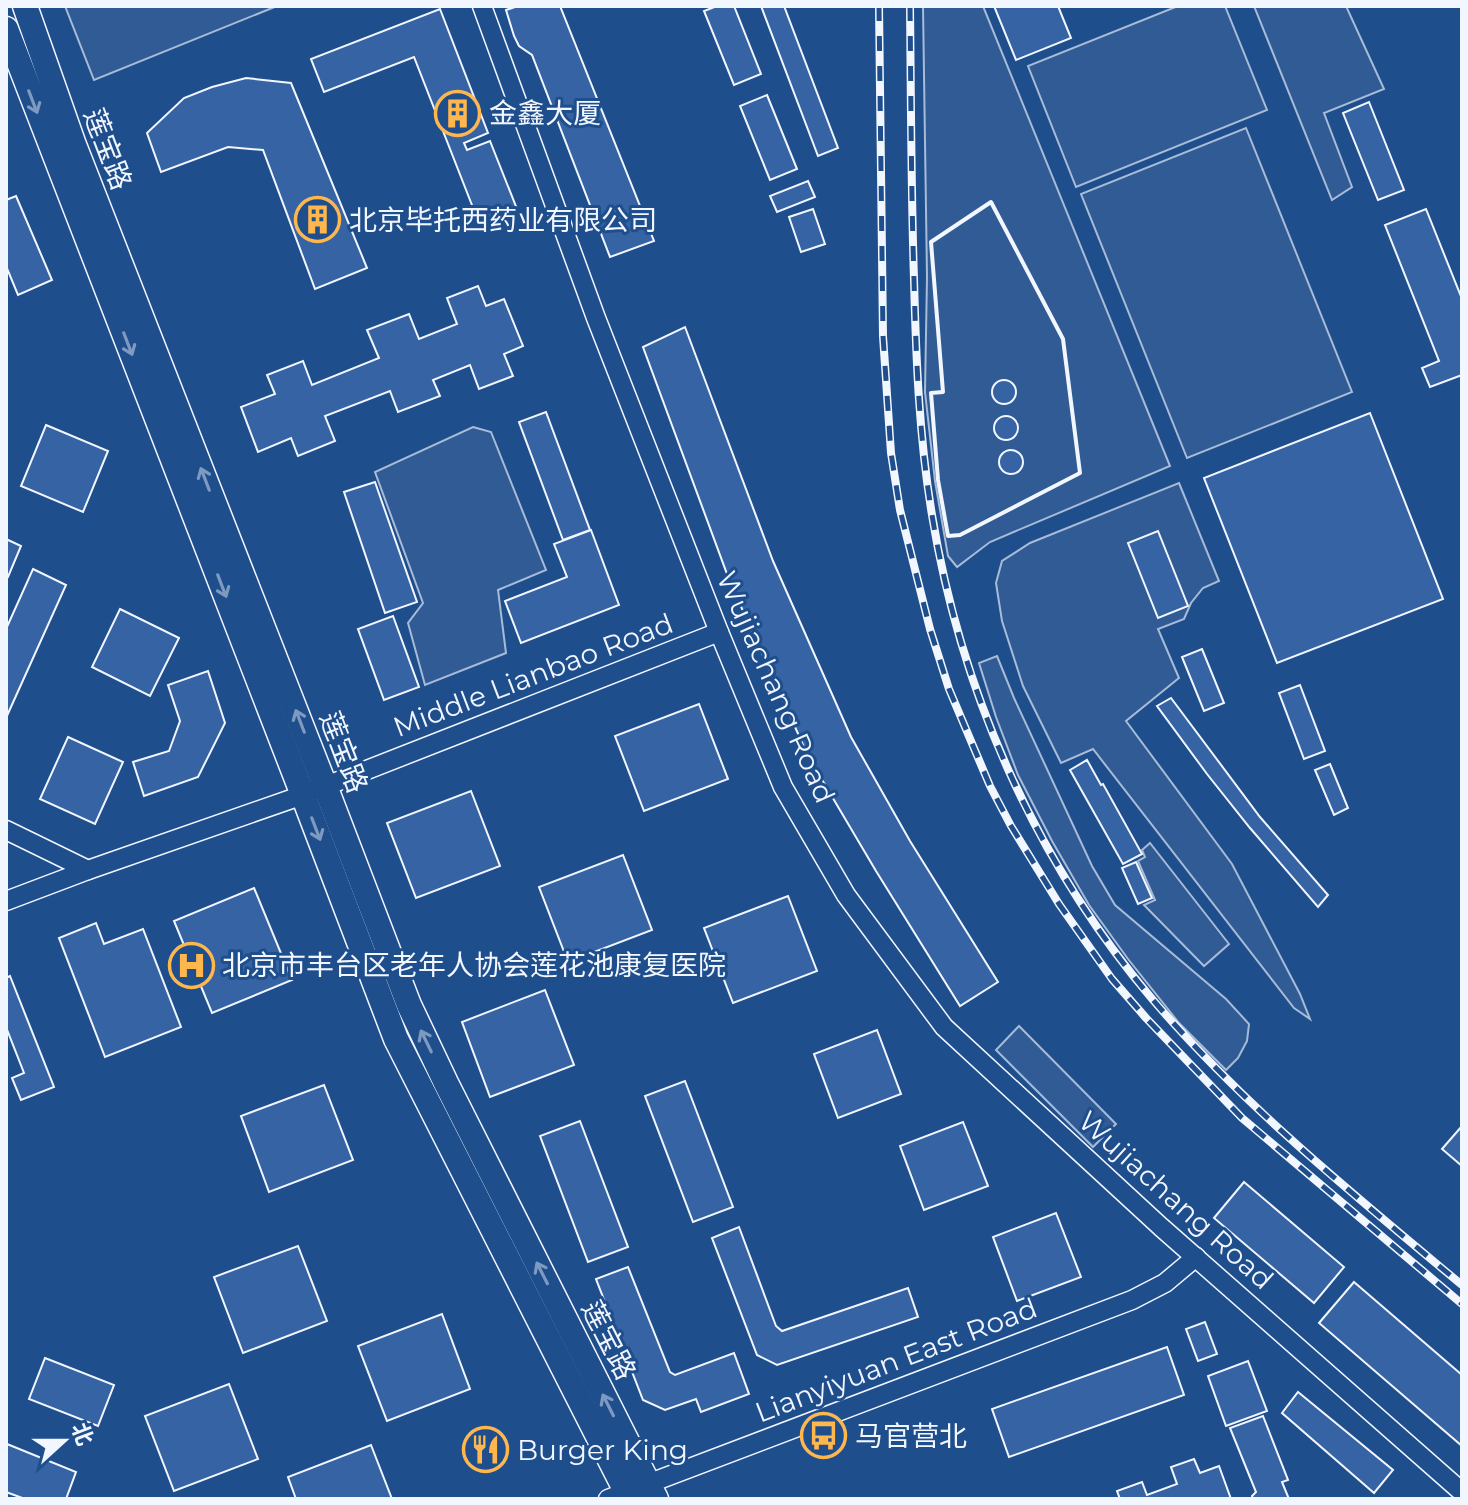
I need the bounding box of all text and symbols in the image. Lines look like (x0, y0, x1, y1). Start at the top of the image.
one-way arrow (27, 89, 41, 114)
building icon: 金鑫大厦 (434, 89, 482, 137)
place label: 金鑫大厦 (489, 96, 601, 130)
street label: 莲宝路 (77, 104, 139, 194)
building icon: 北京毕托西药业有限公司 (294, 196, 342, 244)
place label: 北京毕托西药业有限公司 (349, 203, 657, 237)
one-way arrow (122, 331, 136, 356)
one-way arrow (197, 467, 211, 492)
street label: Wujiachang Road (710, 566, 842, 808)
one-way arrow (216, 573, 230, 598)
street label: Middle Lianbao Road (388, 606, 678, 744)
street label: 莲宝路 (313, 707, 375, 797)
one-way arrow (292, 709, 306, 734)
one-way arrow (310, 816, 324, 841)
hospital icon: 北京市丰台区老年人协会莲花池康复医院 (167, 941, 215, 989)
place label: 北京市丰台区老年人协会莲花池康复医院 (222, 948, 726, 982)
one-way arrow (418, 1029, 433, 1053)
street label: Wujiachang Road (1072, 1104, 1280, 1296)
one-way arrow (534, 1262, 549, 1286)
street label: Lianyiyuan East Road (750, 1291, 1042, 1429)
street label: 莲宝路 (575, 1295, 643, 1385)
one-way arrow (600, 1393, 615, 1417)
north arrow (24, 1401, 104, 1481)
bus stop icon: 马官营北 (800, 1412, 848, 1460)
text: 北 (66, 1419, 99, 1449)
place label: 马官营北 (855, 1419, 967, 1453)
restaurant icon: Burger King (462, 1426, 510, 1474)
place label: Burger King (517, 1433, 688, 1467)

